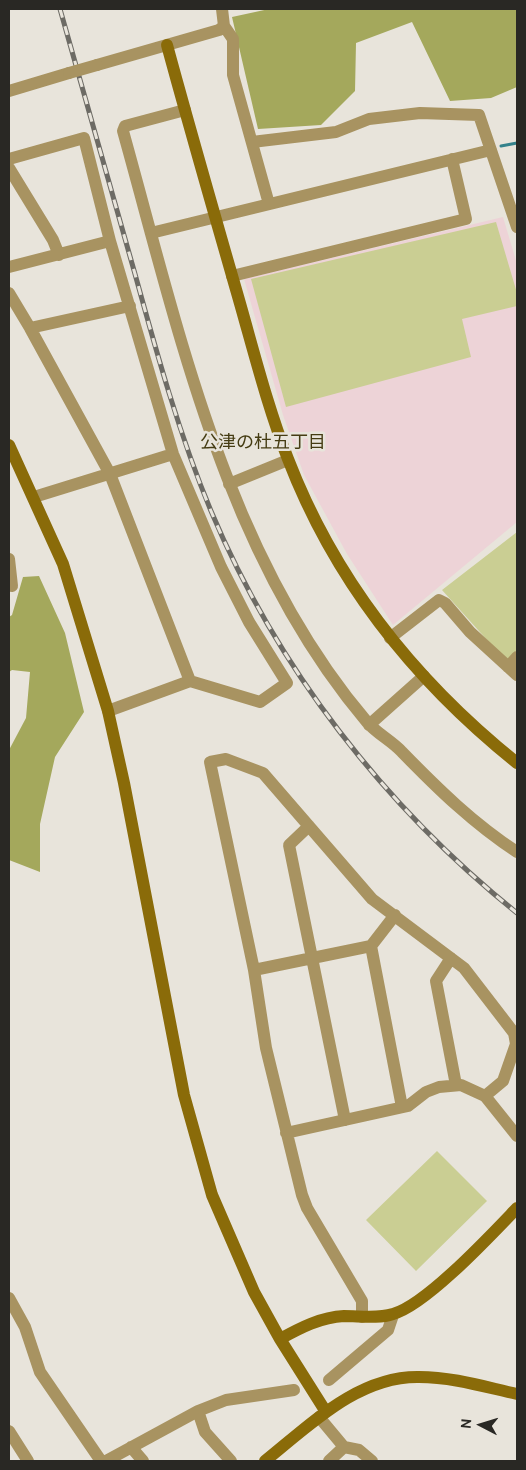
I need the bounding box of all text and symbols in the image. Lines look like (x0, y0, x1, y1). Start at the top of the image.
district label: 公津の杜五丁目 (200, 432, 326, 454)
north arrow (456, 1400, 506, 1450)
text: N (457, 1418, 475, 1429)

